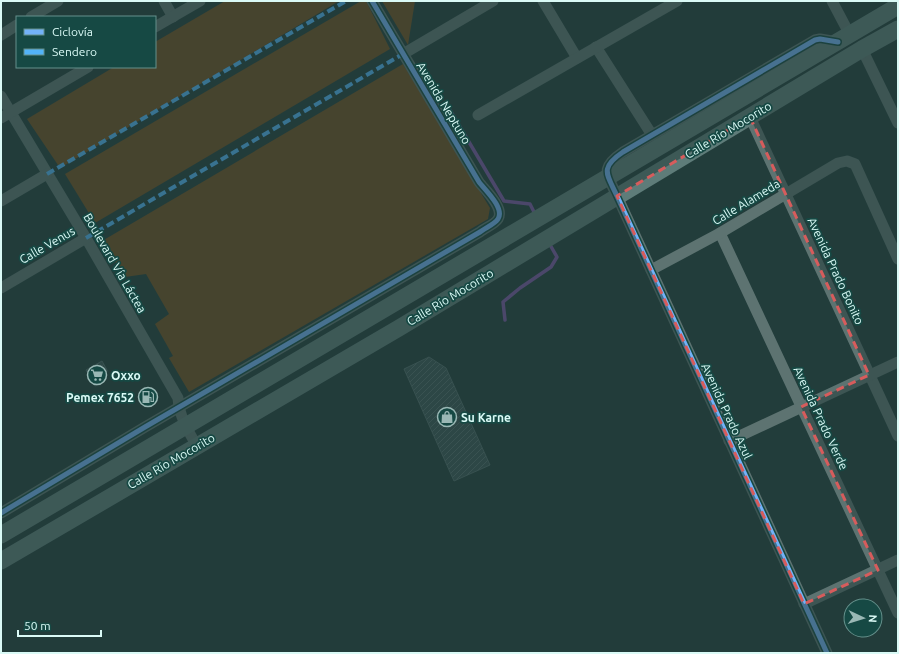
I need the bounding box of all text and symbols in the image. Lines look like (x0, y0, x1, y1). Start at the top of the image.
legend (16, 16, 156, 68)
text: Ciclovía (52, 25, 93, 38)
text: Sendero (52, 45, 97, 58)
street label: Avenida Neptuno (414, 60, 474, 146)
street label: Calle Río Mocorito (682, 99, 774, 161)
street label: Calle Alameda (710, 177, 782, 227)
street label: Boulevard Vía Láctea (81, 211, 149, 315)
street label: Avenida Prado Bonito (805, 215, 867, 327)
street label: Calle Venus (17, 224, 77, 266)
street label: Calle Río Mocorito (404, 266, 496, 328)
street label: Avenida Prado Azul (699, 361, 755, 461)
supermarket icon: Oxxo (86, 364, 108, 386)
street label: Avenida Prado Verde (791, 364, 851, 472)
place label: Oxxo (111, 369, 141, 382)
fuel station icon: Pemex 7652 (137, 386, 159, 408)
place label: Pemex 7652 (66, 391, 134, 404)
shop icon: Su Karne (436, 406, 458, 428)
place label: Su Karne (461, 411, 511, 424)
street label: Calle Río Mocorito (125, 431, 217, 491)
north arrow (843, 598, 883, 638)
scale bar (18, 612, 101, 638)
text: N (867, 614, 879, 623)
text: 50 m (24, 619, 51, 632)

